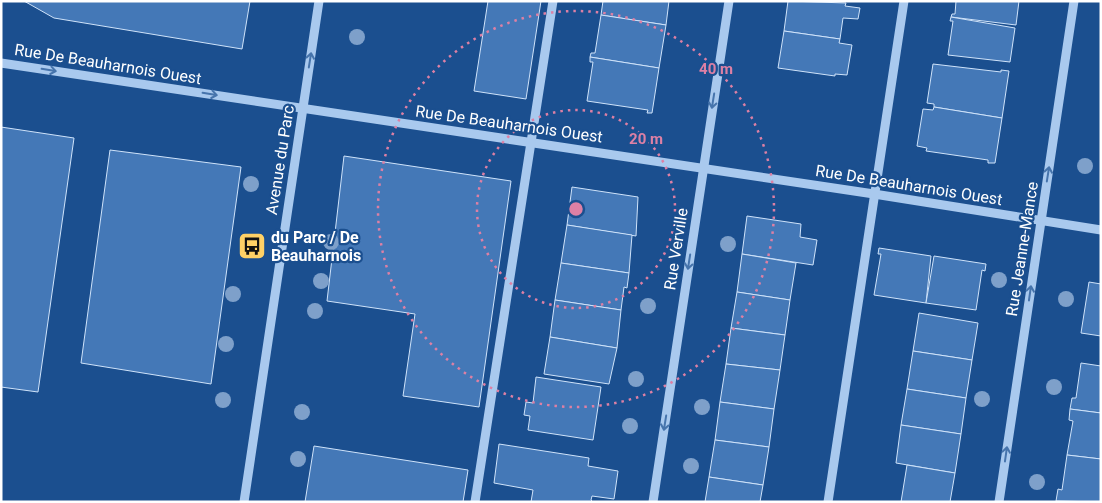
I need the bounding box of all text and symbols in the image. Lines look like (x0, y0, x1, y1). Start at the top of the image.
street label: Rue De Beauharnois Ouest (13, 40, 203, 88)
one-way arrow (306, 52, 316, 68)
text: 40 m (699, 60, 733, 78)
one-way arrow (41, 65, 57, 75)
one-way arrow (202, 90, 218, 100)
one-way arrow (708, 93, 718, 109)
street label: Rue De Beauharnois Ouest (414, 101, 604, 147)
street label: Avenue du Parc (262, 104, 298, 216)
text: 20 m (629, 130, 663, 148)
street label: Rue De Beauharnois Ouest (814, 161, 1004, 209)
one-way arrow (1044, 166, 1054, 182)
street label: Rue Jeanne-Mance (1002, 180, 1042, 318)
centre of rings (567, 200, 585, 218)
street label: Rue Verville (660, 207, 692, 291)
place label: du Parc / De Beauharnois (271, 228, 361, 265)
bus stop icon: du Parc / De Beauharnois (237, 231, 267, 261)
one-way arrow (684, 254, 694, 270)
one-way arrow (1026, 285, 1036, 301)
one-way arrow (659, 414, 669, 430)
one-way arrow (1002, 446, 1012, 462)

